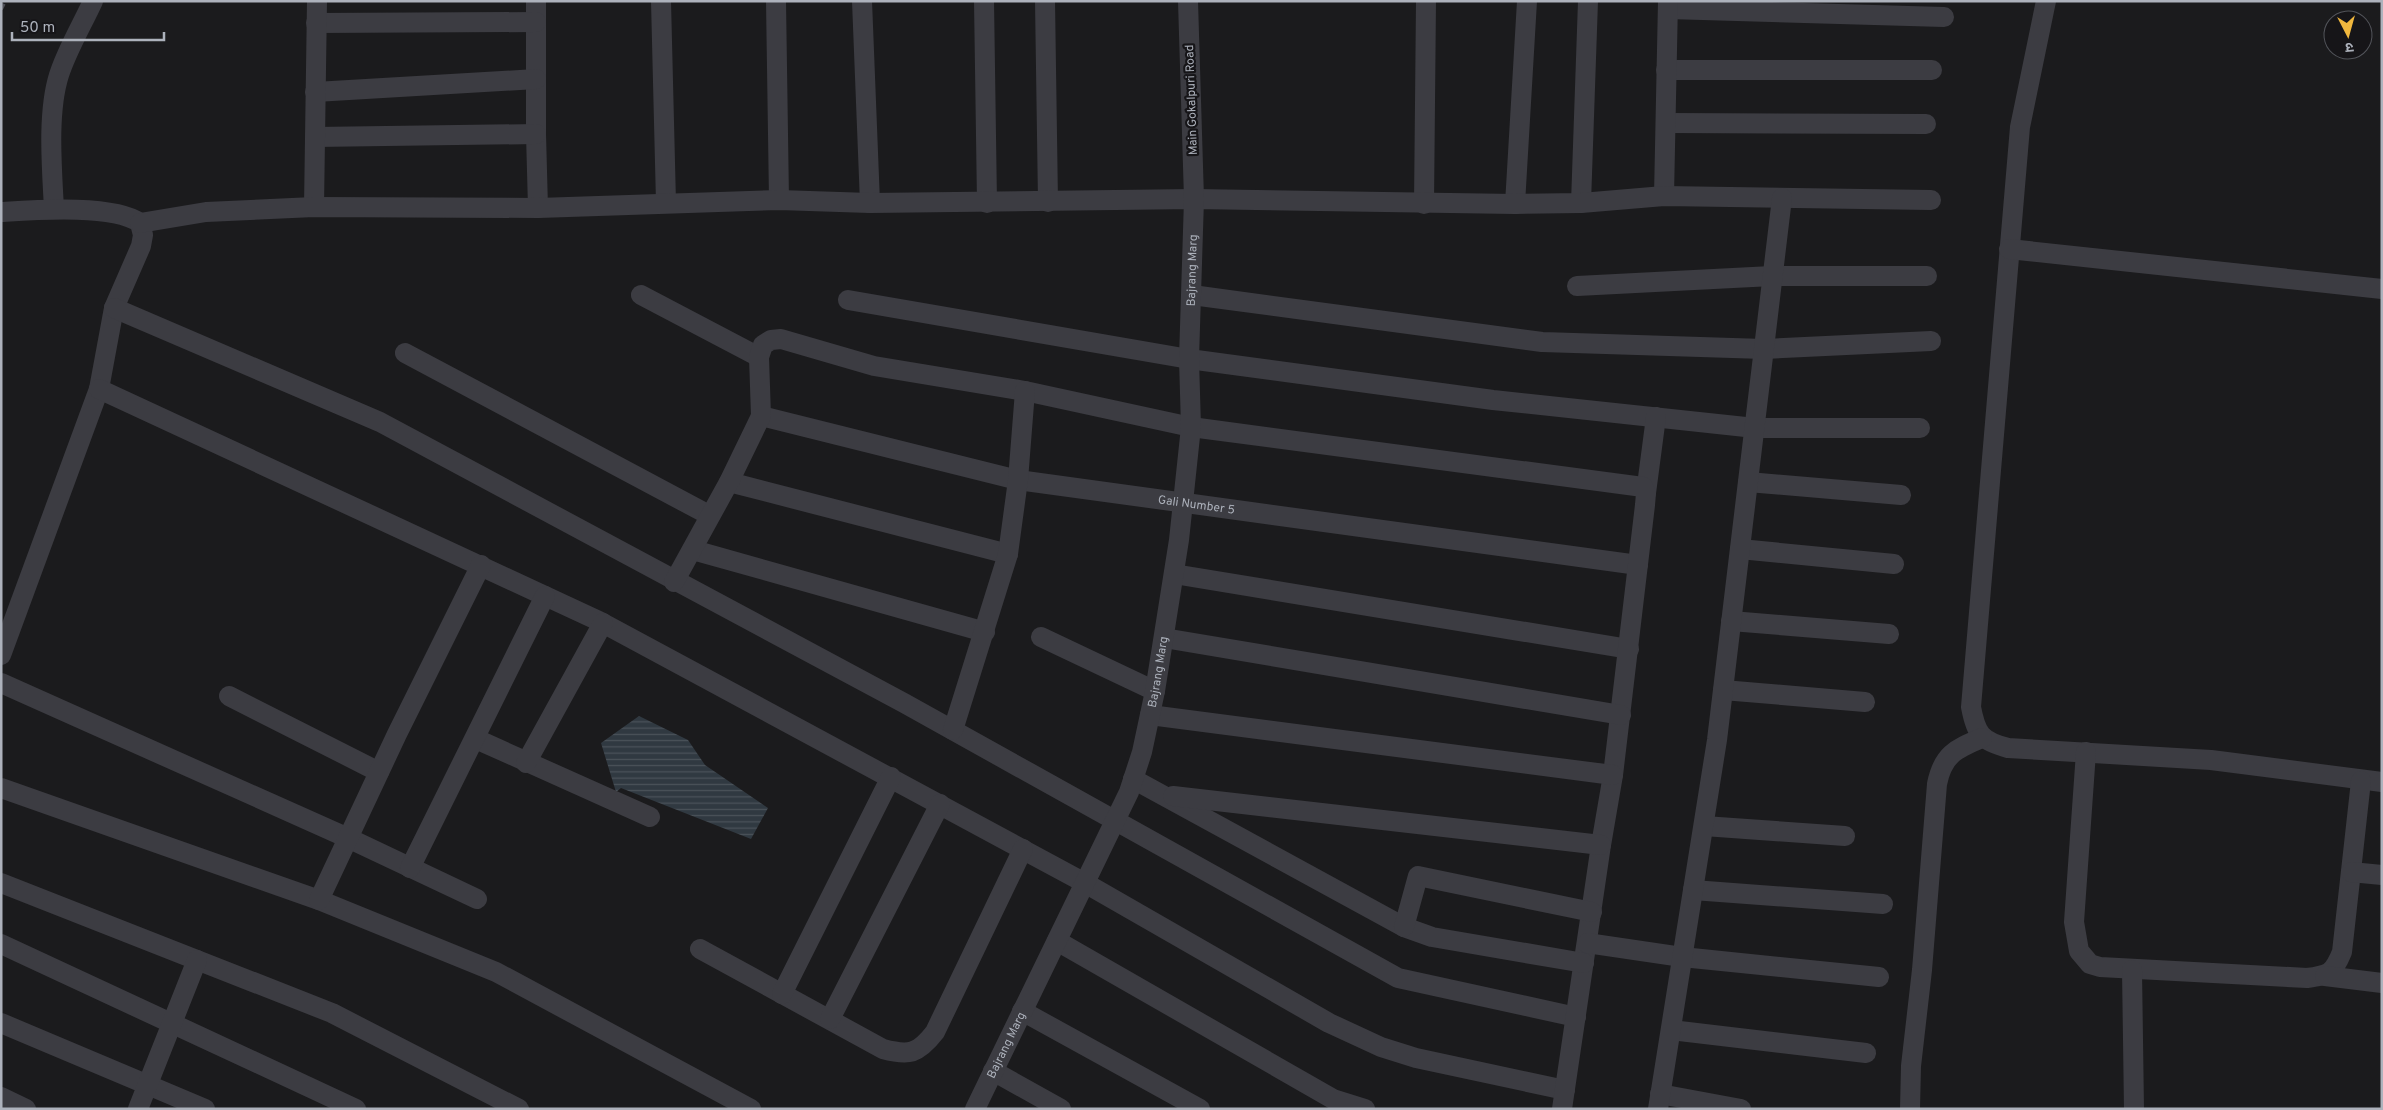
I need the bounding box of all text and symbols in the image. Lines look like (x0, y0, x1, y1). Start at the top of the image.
scale bar (12, 10, 165, 42)
north arrow (2323, 10, 2373, 60)
text: 50 m (20, 19, 55, 38)
text: उ (2343, 38, 2354, 55)
street label: Main Gokalpuri Road (1182, 44, 1202, 156)
street label: Bajrang Marg (1184, 234, 1202, 307)
street label: Gali Number 5 (1157, 492, 1236, 519)
street label: Bajrang Marg (1145, 635, 1173, 709)
street label: Bajrang Marg (984, 1010, 1030, 1081)

